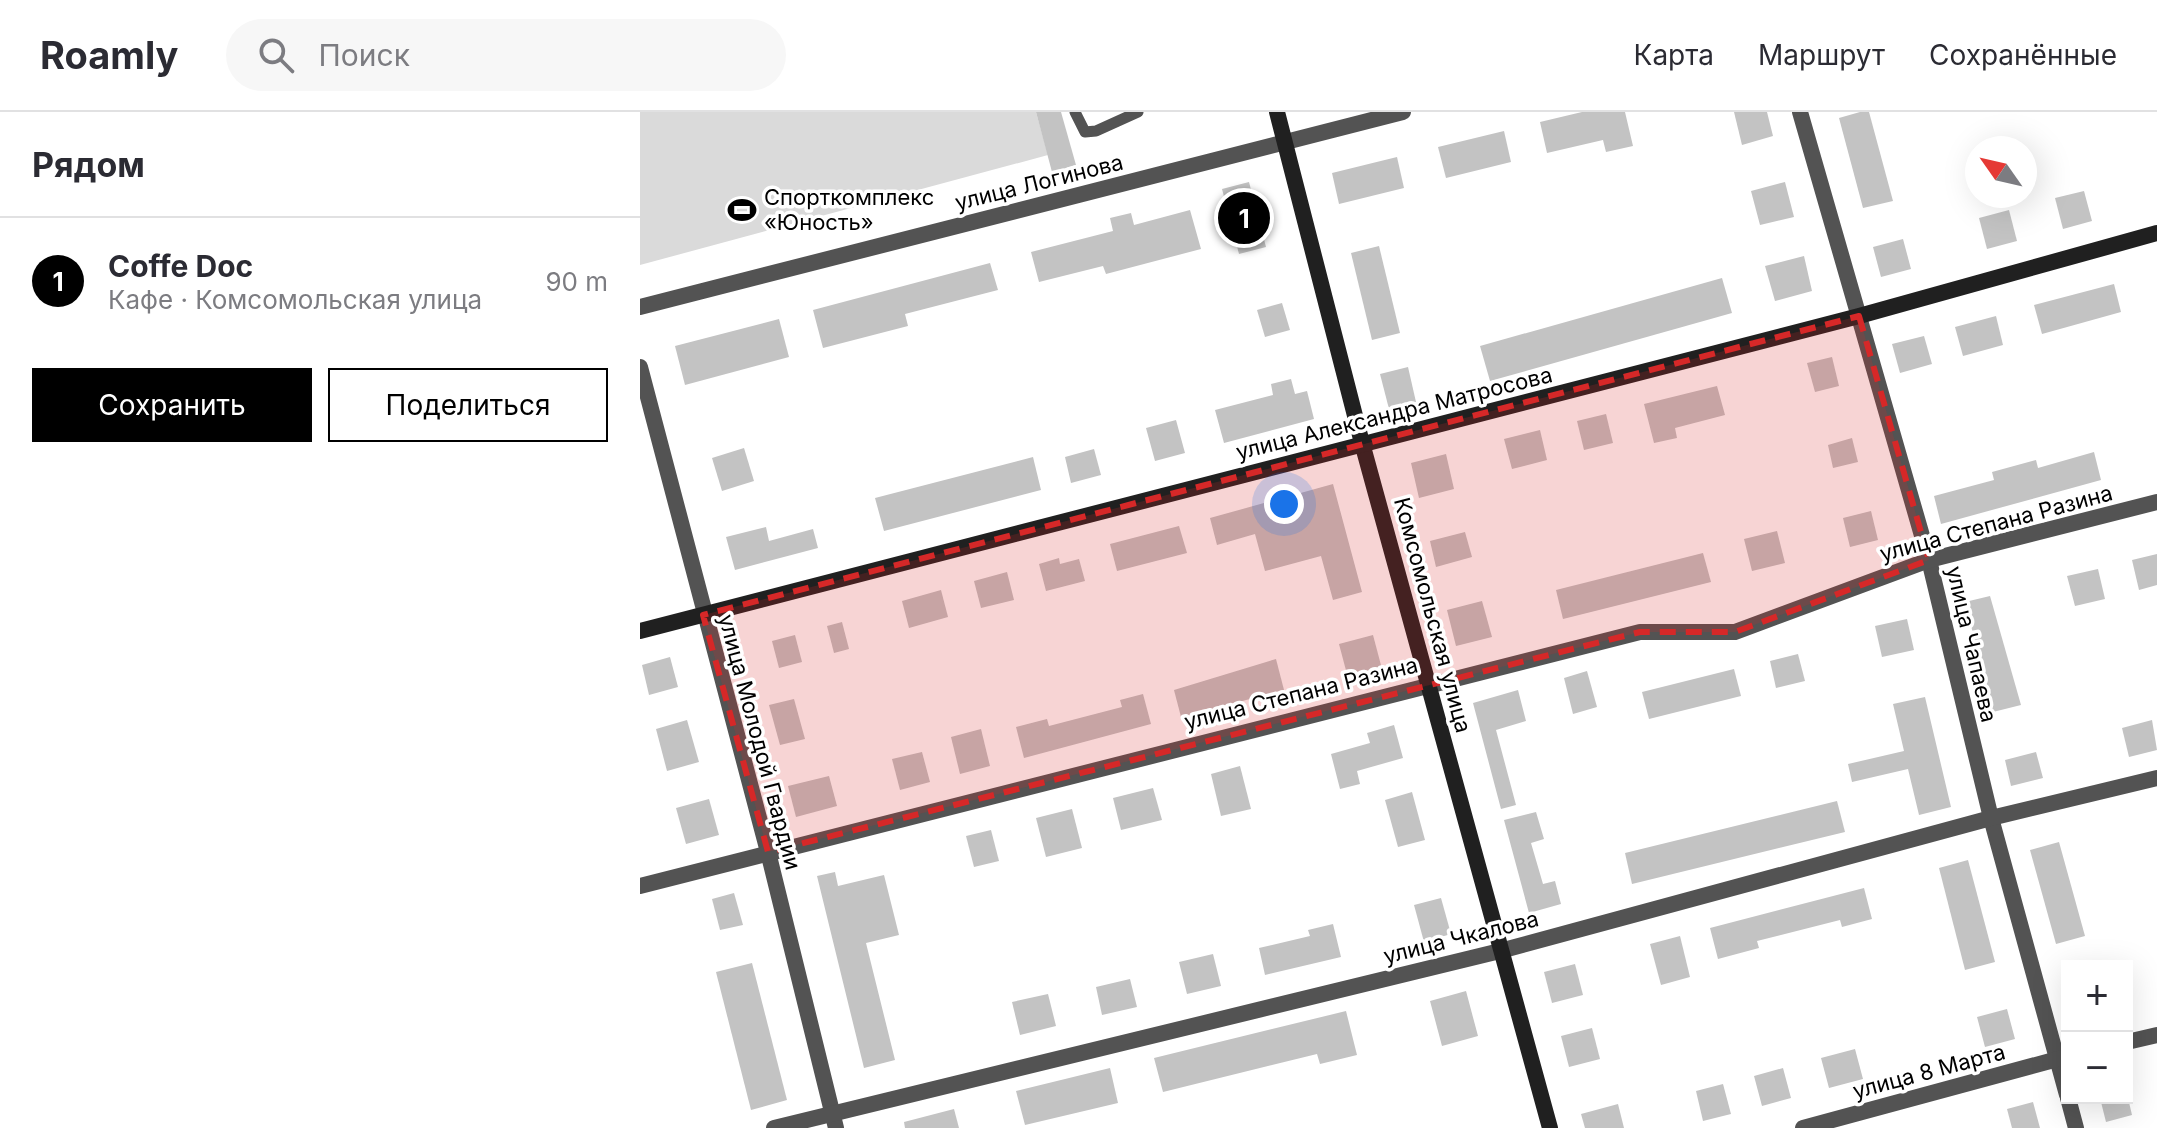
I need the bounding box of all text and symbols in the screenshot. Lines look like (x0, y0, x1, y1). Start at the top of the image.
search box (226, 19, 786, 91)
text: Roamly (40, 32, 178, 78)
icon: search (254, 33, 298, 77)
text: Поиск (318, 37, 410, 73)
text: Карта (1634, 38, 1714, 72)
text: Маршрут (1758, 38, 1885, 72)
text: Сохранённые (1929, 38, 2117, 72)
north arrow (1965, 136, 2037, 208)
text: Рядом (32, 144, 145, 185)
street label: улица Логинова (952, 149, 1126, 215)
place label: Спорткомплекс «Юность» (764, 184, 934, 235)
pin: 1 (1218, 188, 1270, 248)
sports icon: Спорткомплекс «Юность» (727, 195, 757, 225)
text: Coffe Doc (108, 248, 253, 284)
text: 1 (52, 266, 64, 297)
text: 90 m (545, 266, 608, 297)
text: Кафе · Комсомольская улица (108, 284, 482, 315)
street label: улица Александра Матросова (1233, 361, 1555, 465)
button: Сохранить (32, 368, 312, 442)
button: Поделиться (328, 368, 608, 442)
street label: улица Степана Разина (1877, 479, 2115, 567)
your location (1264, 484, 1304, 524)
street label: Комсомольская улица (1389, 494, 1477, 736)
street label: улица Чапаева (1941, 563, 2003, 725)
street label: улица Молодой Гвардии (713, 611, 807, 873)
street label: улица Степана Разина (1181, 651, 1421, 735)
street label: улица Чкалова (1381, 905, 1541, 969)
map controls (2061, 960, 2133, 1104)
button: + (2061, 960, 2133, 1032)
button: − (2061, 1032, 2133, 1104)
street label: улица 8 Марта (1850, 1038, 2008, 1104)

